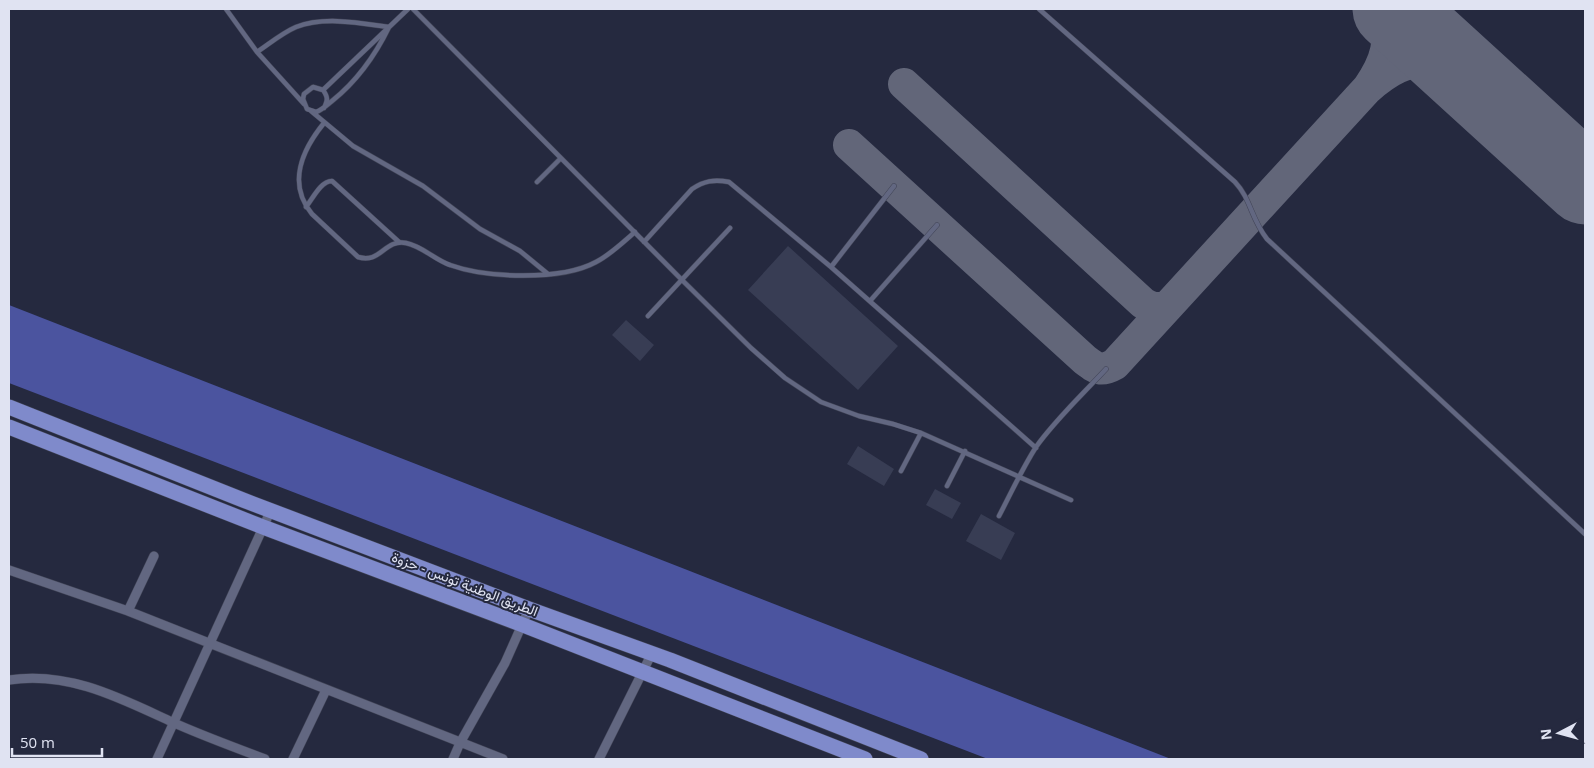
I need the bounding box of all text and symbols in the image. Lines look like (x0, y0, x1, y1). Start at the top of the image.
street label: الطريق الوطنية تونس - حزوة (389, 547, 541, 620)
north arrow (1534, 708, 1584, 758)
scale bar (12, 726, 102, 758)
text: N (1536, 728, 1556, 741)
text: 50 m (20, 732, 55, 752)

